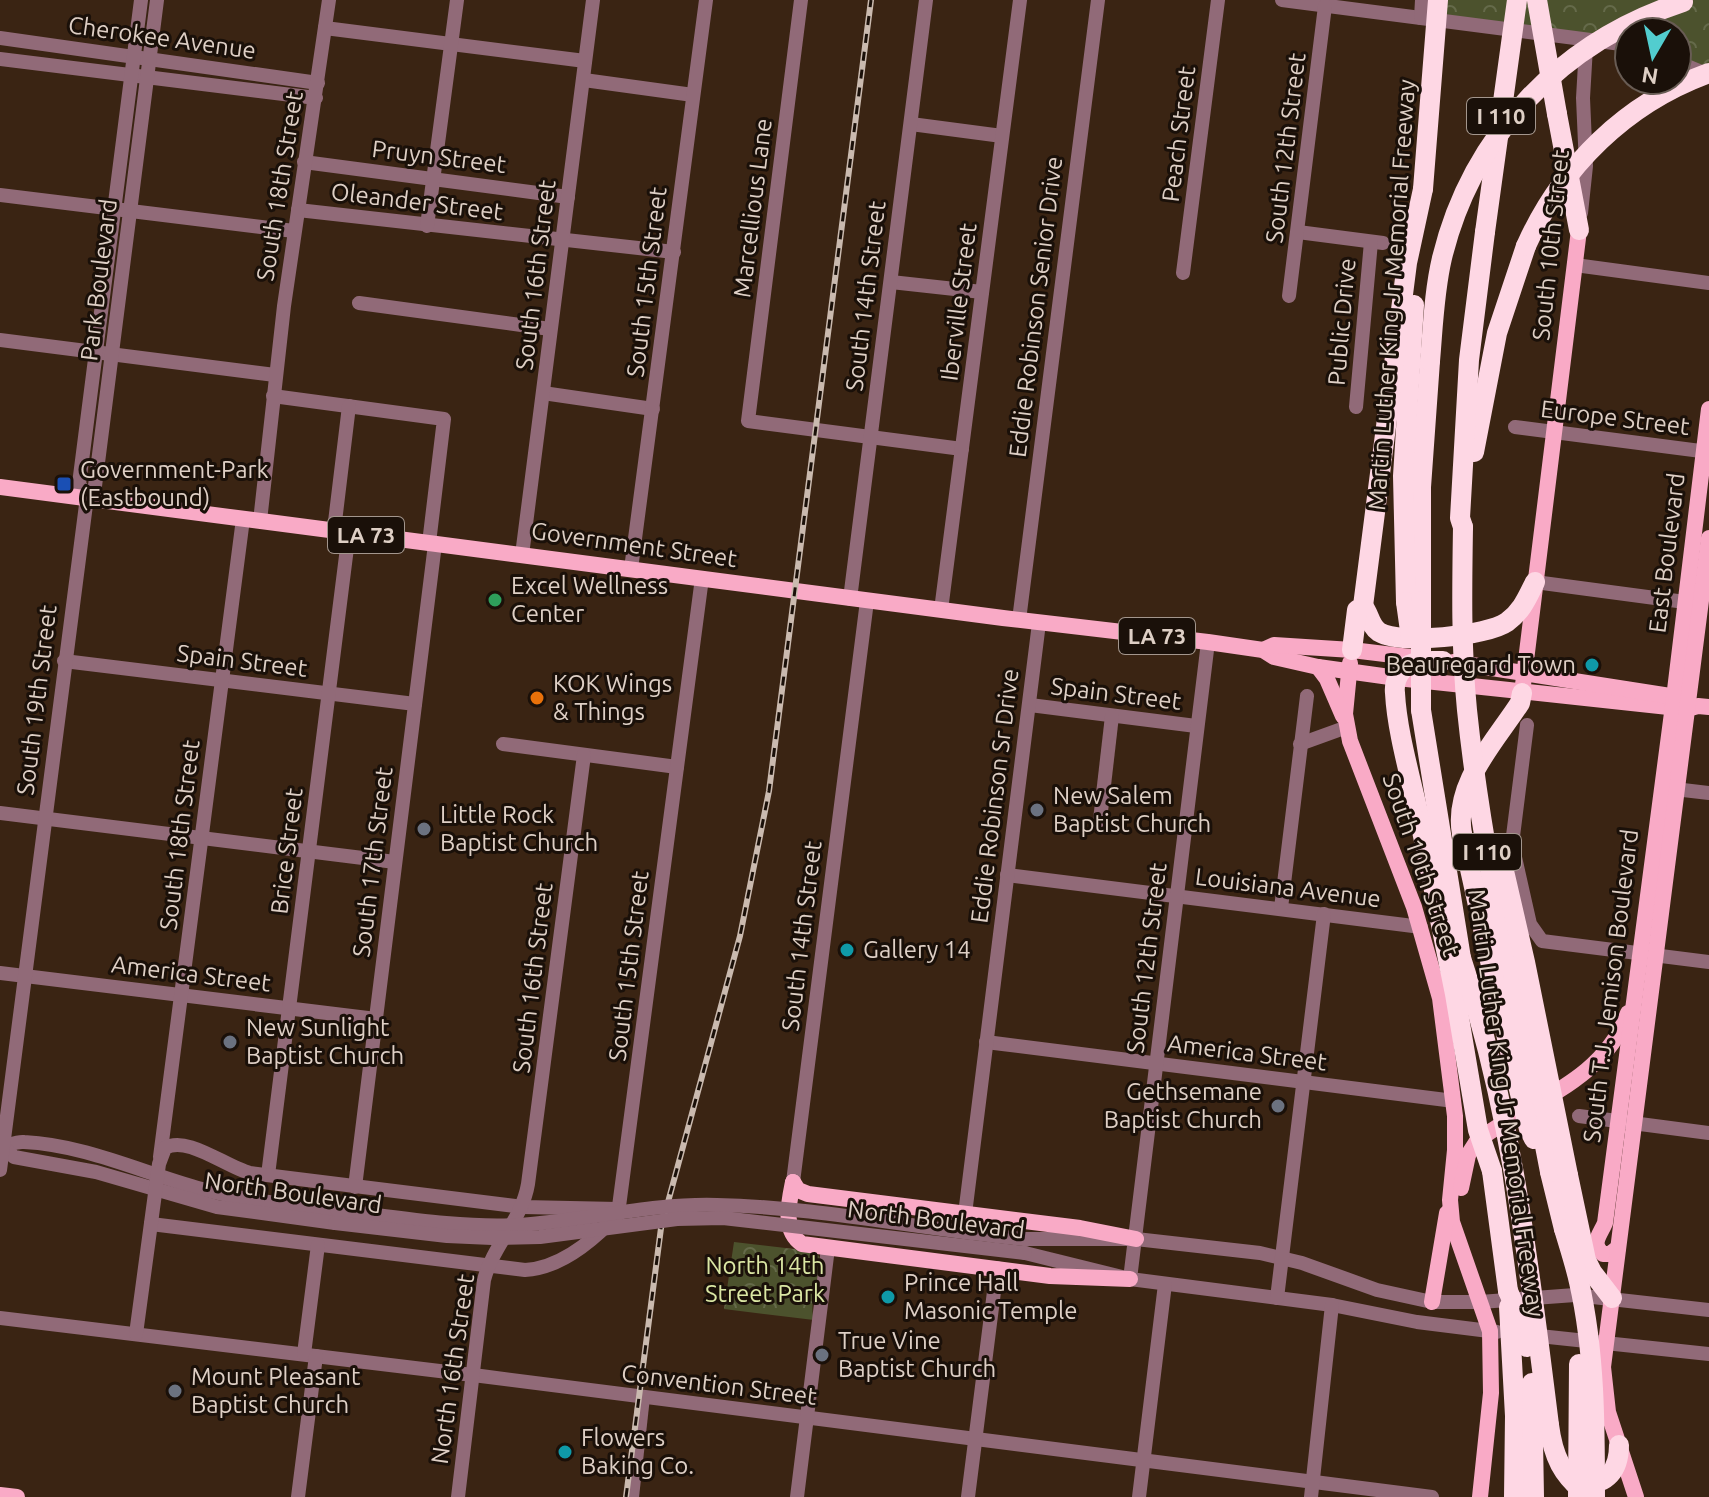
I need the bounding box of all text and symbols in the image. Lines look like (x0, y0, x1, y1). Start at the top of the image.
street label: Cherokee Avenue (66, 11, 258, 64)
north arrow (1613, 16, 1693, 96)
street label: South 12th Street (1260, 51, 1311, 245)
text: N (1640, 63, 1660, 90)
street label: Peach Street (1157, 64, 1200, 203)
street label: Martin Luther King Jr Memorial Freeway (1363, 78, 1420, 511)
street label: South 18th Street (251, 89, 308, 283)
road number: I 110 (1467, 98, 1535, 134)
street label: Marcellious Lane (728, 117, 777, 299)
street label: Pruyn Street (370, 135, 508, 178)
street label: South 10th Street (1527, 148, 1574, 342)
street label: Eddie Robinson Senior Drive (1004, 155, 1067, 459)
street label: Oleander Street (330, 178, 505, 226)
street label: South 16th Street (510, 178, 561, 372)
street label: South 15th Street (621, 185, 672, 379)
street label: Park Boulevard (75, 197, 122, 362)
street label: South 14th Street (840, 199, 891, 393)
street label: Iberville Street (935, 221, 982, 382)
street label: Public Drive (1322, 257, 1361, 387)
street label: Europe Street (1539, 395, 1692, 440)
place label: Government-Park (Eastbound) (80, 456, 269, 511)
street label: East Boulevard (1643, 472, 1690, 634)
marker: Government-Park (Eastbound) (55, 475, 73, 493)
road number: LA 73 (328, 517, 404, 553)
street label: Government Street (530, 517, 739, 572)
place label: Excel Wellness Center (511, 572, 668, 627)
marker: Excel Wellness Center (486, 591, 504, 609)
street label: South 19th Street (11, 603, 62, 797)
road number: LA 73 (1119, 618, 1195, 654)
street label: Spain Street (175, 639, 309, 682)
place label: Beauregard Town (1386, 651, 1576, 678)
marker: Beauregard Town (1583, 656, 1601, 674)
street label: Eddie Robinson Sr Drive (966, 667, 1024, 925)
place label: KOK Wings & Things (553, 670, 672, 725)
street label: Spain Street (1049, 672, 1183, 715)
marker: KOK Wings & Things (528, 689, 546, 707)
street label: South 18th Street (154, 738, 205, 932)
street label: South 17th Street (347, 765, 398, 959)
street label: South 10th Street (1378, 770, 1466, 960)
place label: New Salem Baptist Church (1053, 782, 1211, 837)
street label: Brice Street (265, 786, 308, 916)
place label: Little Rock Baptist Church (440, 801, 598, 856)
marker: New Salem Baptist Church (1028, 801, 1046, 819)
marker: Little Rock Baptist Church (415, 820, 433, 838)
street label: South T.J. Jemison Boulevard (1578, 828, 1643, 1144)
road number: I 110 (1453, 834, 1521, 870)
street label: South 14th Street (776, 839, 827, 1033)
street label: South 12th Street (1121, 861, 1172, 1055)
street label: Louisiana Avenue (1194, 863, 1382, 912)
street label: South 15th Street (603, 869, 654, 1063)
street label: South 16th Street (507, 881, 558, 1075)
street label: Martin Luther King Jr Memorial Freeway (1463, 887, 1550, 1319)
place label: Gallery 14 (863, 936, 971, 963)
marker: Gallery 14 (838, 941, 856, 959)
street label: America Street (110, 950, 273, 997)
place label: New Sunlight Baptist Church (246, 1014, 404, 1069)
street label: America Street (1166, 1029, 1329, 1076)
marker: New Sunlight Baptist Church (221, 1033, 239, 1051)
place label: Gethsemane Baptist Church (1104, 1078, 1262, 1133)
marker: Gethsemane Baptist Church (1269, 1097, 1287, 1115)
street label: North Boulevard (203, 1167, 383, 1218)
street label: North Boulevard (846, 1195, 1026, 1244)
park label: North 14th Street Park (705, 1252, 825, 1307)
place label: Prince Hall Masonic Temple (904, 1269, 1078, 1324)
street label: North 16th Street (426, 1272, 479, 1466)
marker: Prince Hall Masonic Temple (879, 1288, 897, 1306)
place label: True Vine Baptist Church (838, 1327, 996, 1382)
marker: True Vine Baptist Church (813, 1346, 831, 1364)
street label: Convention Street (620, 1359, 819, 1410)
place label: Mount Pleasant Baptist Church (191, 1363, 361, 1418)
marker: Mount Pleasant Baptist Church (166, 1382, 184, 1400)
place label: Flowers Baking Co. (581, 1424, 694, 1479)
marker: Flowers Baking Co. (556, 1443, 574, 1461)

